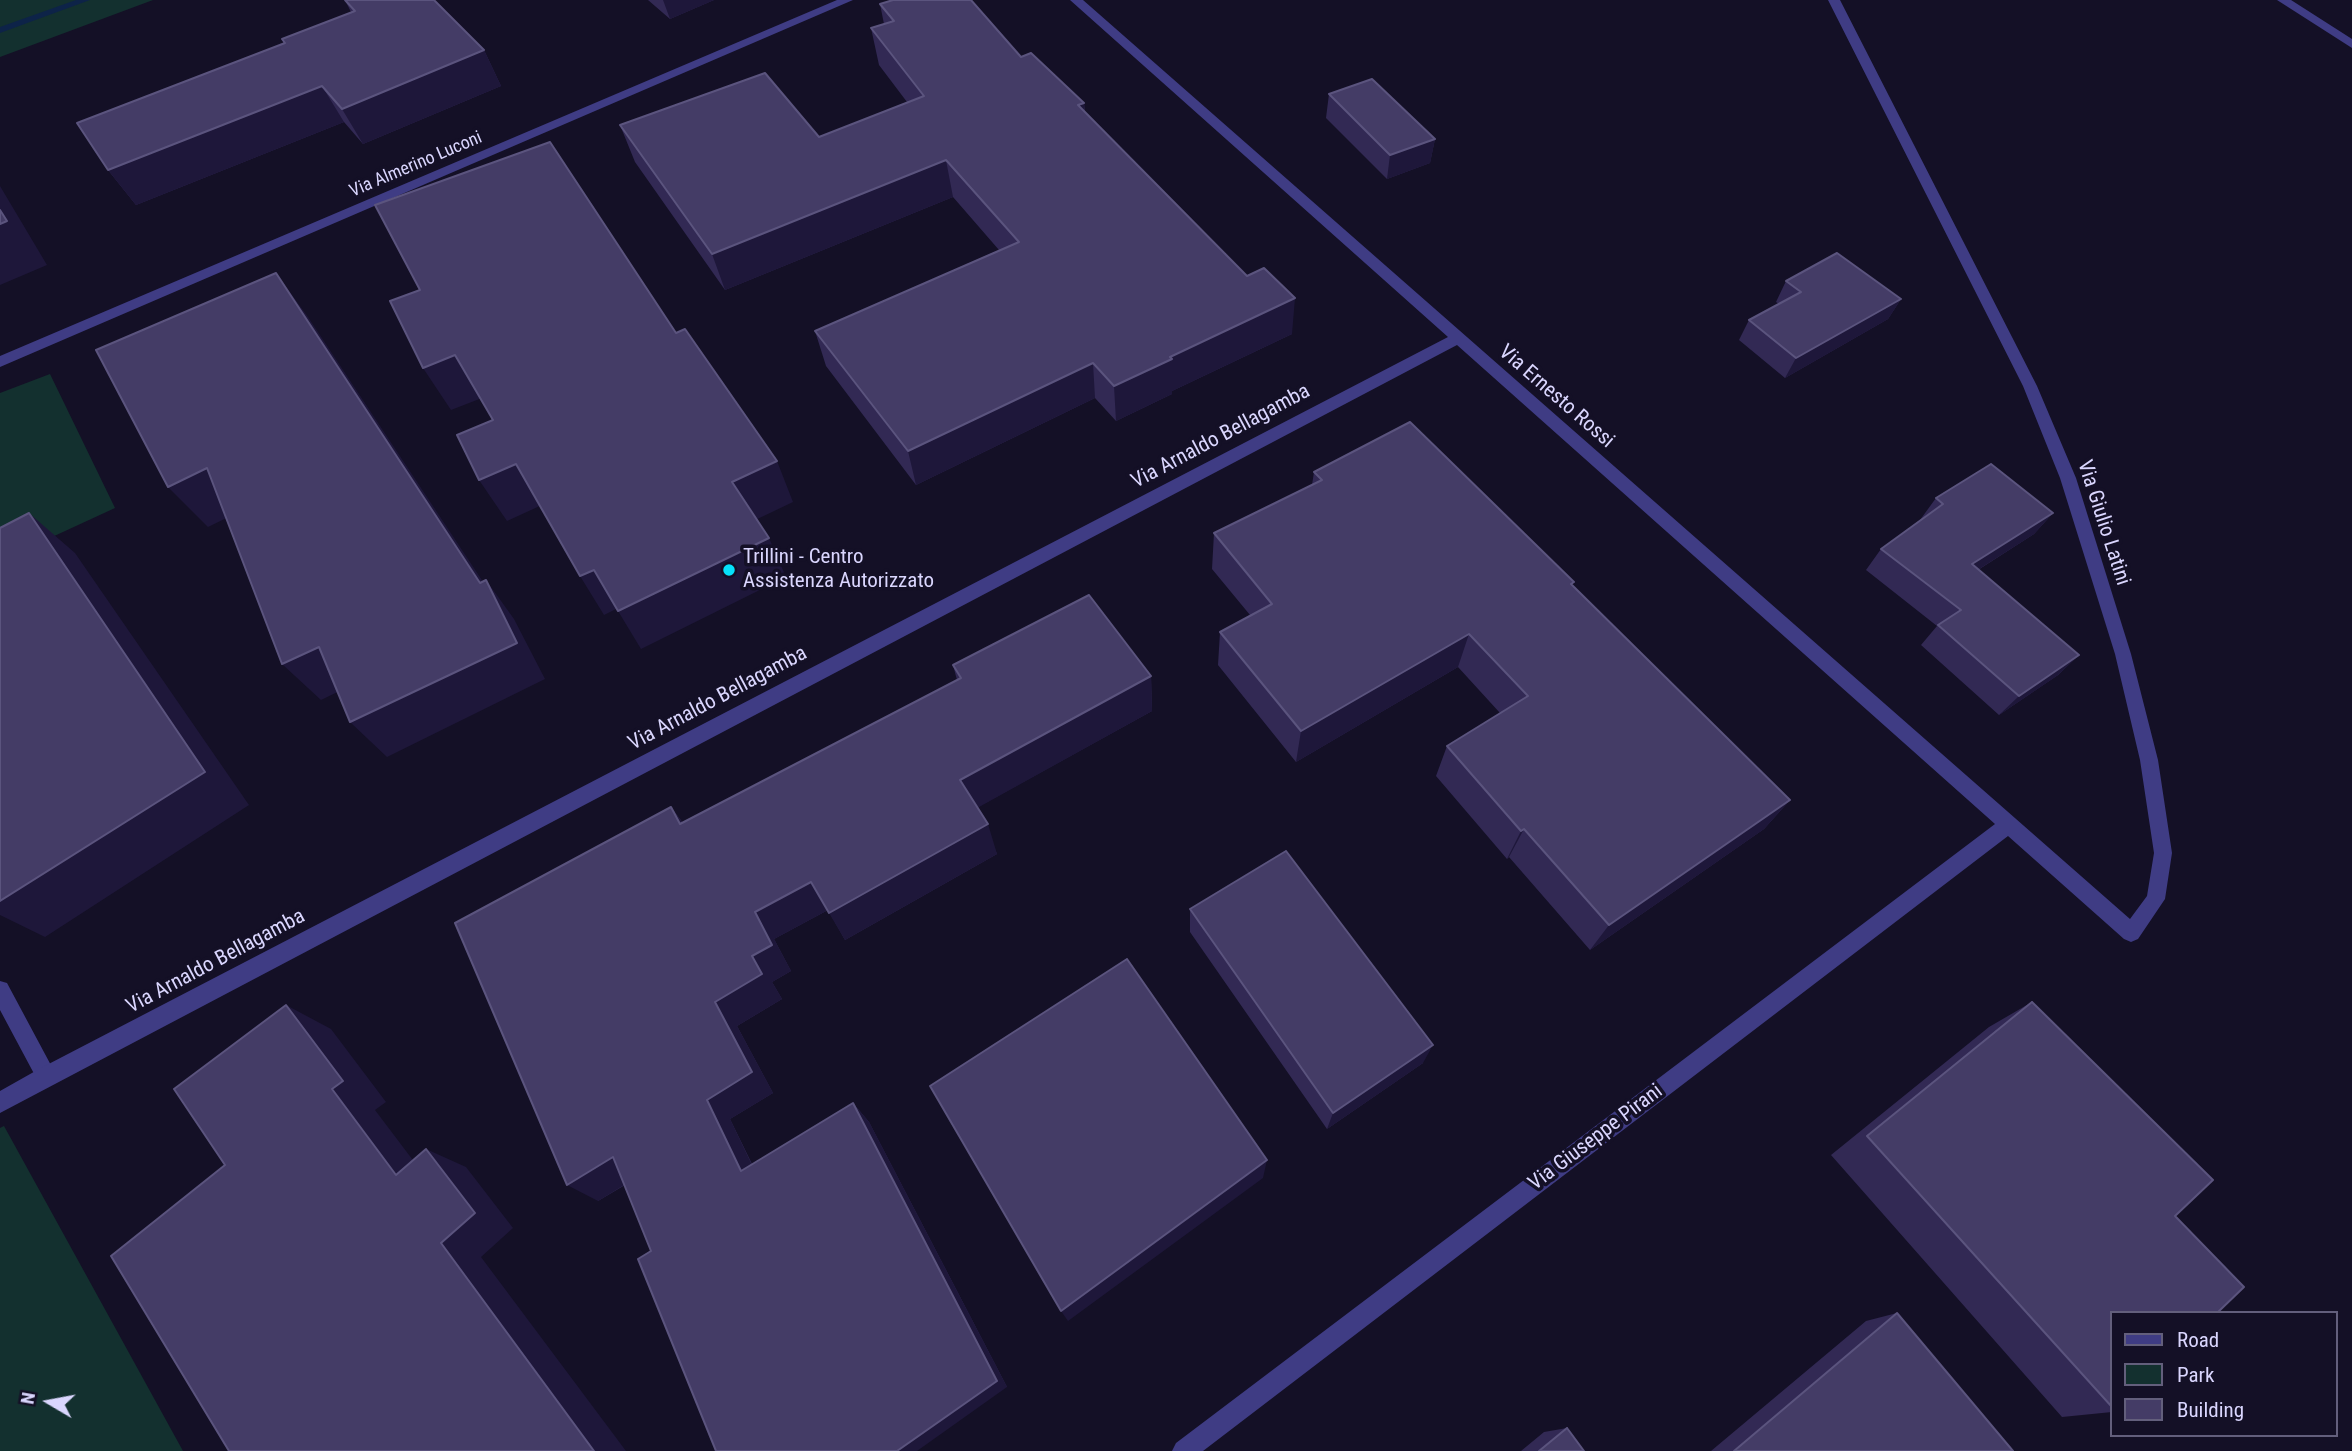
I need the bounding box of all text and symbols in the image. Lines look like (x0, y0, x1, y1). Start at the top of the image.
street label: Via Almerino Luconi (346, 127, 486, 203)
street label: Via Ernesto Rossi (1493, 340, 1619, 454)
street label: Via Arnaldo Bellagamba (1127, 379, 1315, 495)
street label: Via Giulio Latini (2071, 457, 2135, 589)
place label: Trillini - Centro Assistenza Autorizzato (743, 545, 934, 595)
marker: Trillini - Centro Assistenza Autorizzato (721, 562, 737, 578)
street label: Via Arnaldo Bellagamba (624, 641, 812, 757)
street label: Via Arnaldo Bellagamba (122, 904, 310, 1020)
street label: Via Giuseppe Pirani (1524, 1079, 1668, 1197)
legend (2110, 1311, 2338, 1437)
text: Road (2177, 1328, 2219, 1352)
text: Park (2177, 1363, 2214, 1387)
north arrow (14, 1367, 84, 1437)
text: N (15, 1391, 40, 1406)
text: Building (2177, 1398, 2244, 1422)

